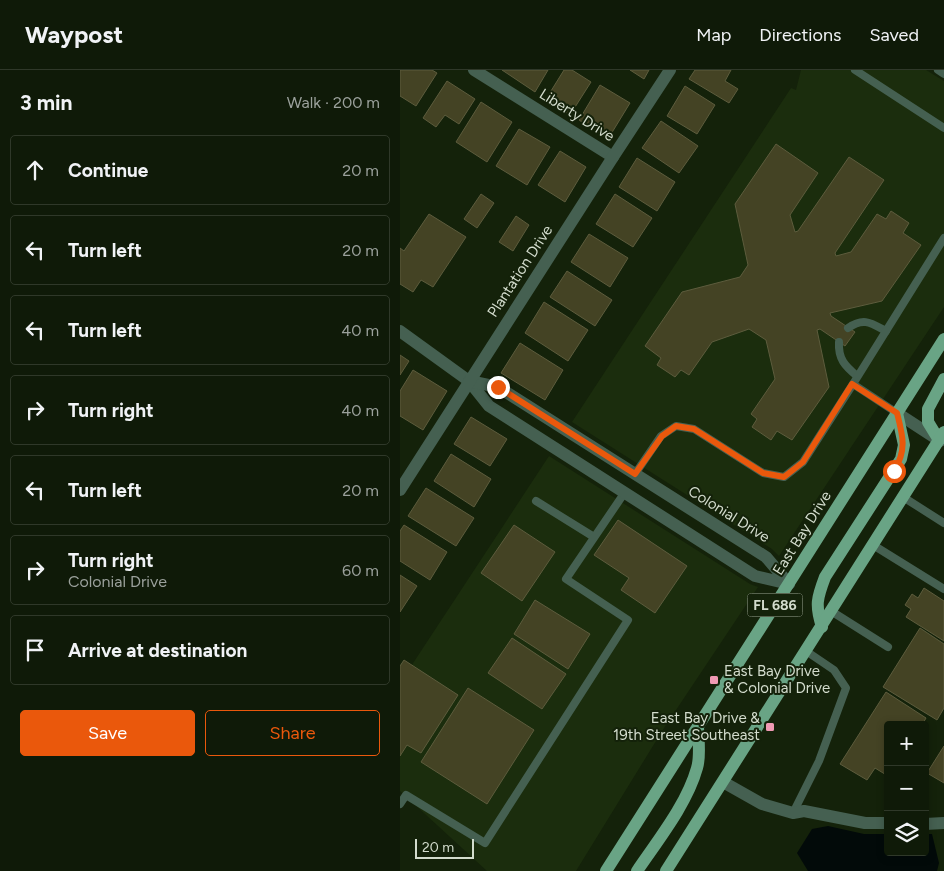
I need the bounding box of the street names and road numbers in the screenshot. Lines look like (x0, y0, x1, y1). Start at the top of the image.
street label: Liberty Drive (536, 85, 618, 145)
street label: Plantation Drive (484, 222, 556, 320)
street label: Colonial Drive (685, 482, 773, 546)
street label: East Bay Drive (769, 488, 835, 578)
road number: FL 686 (748, 594, 802, 616)

